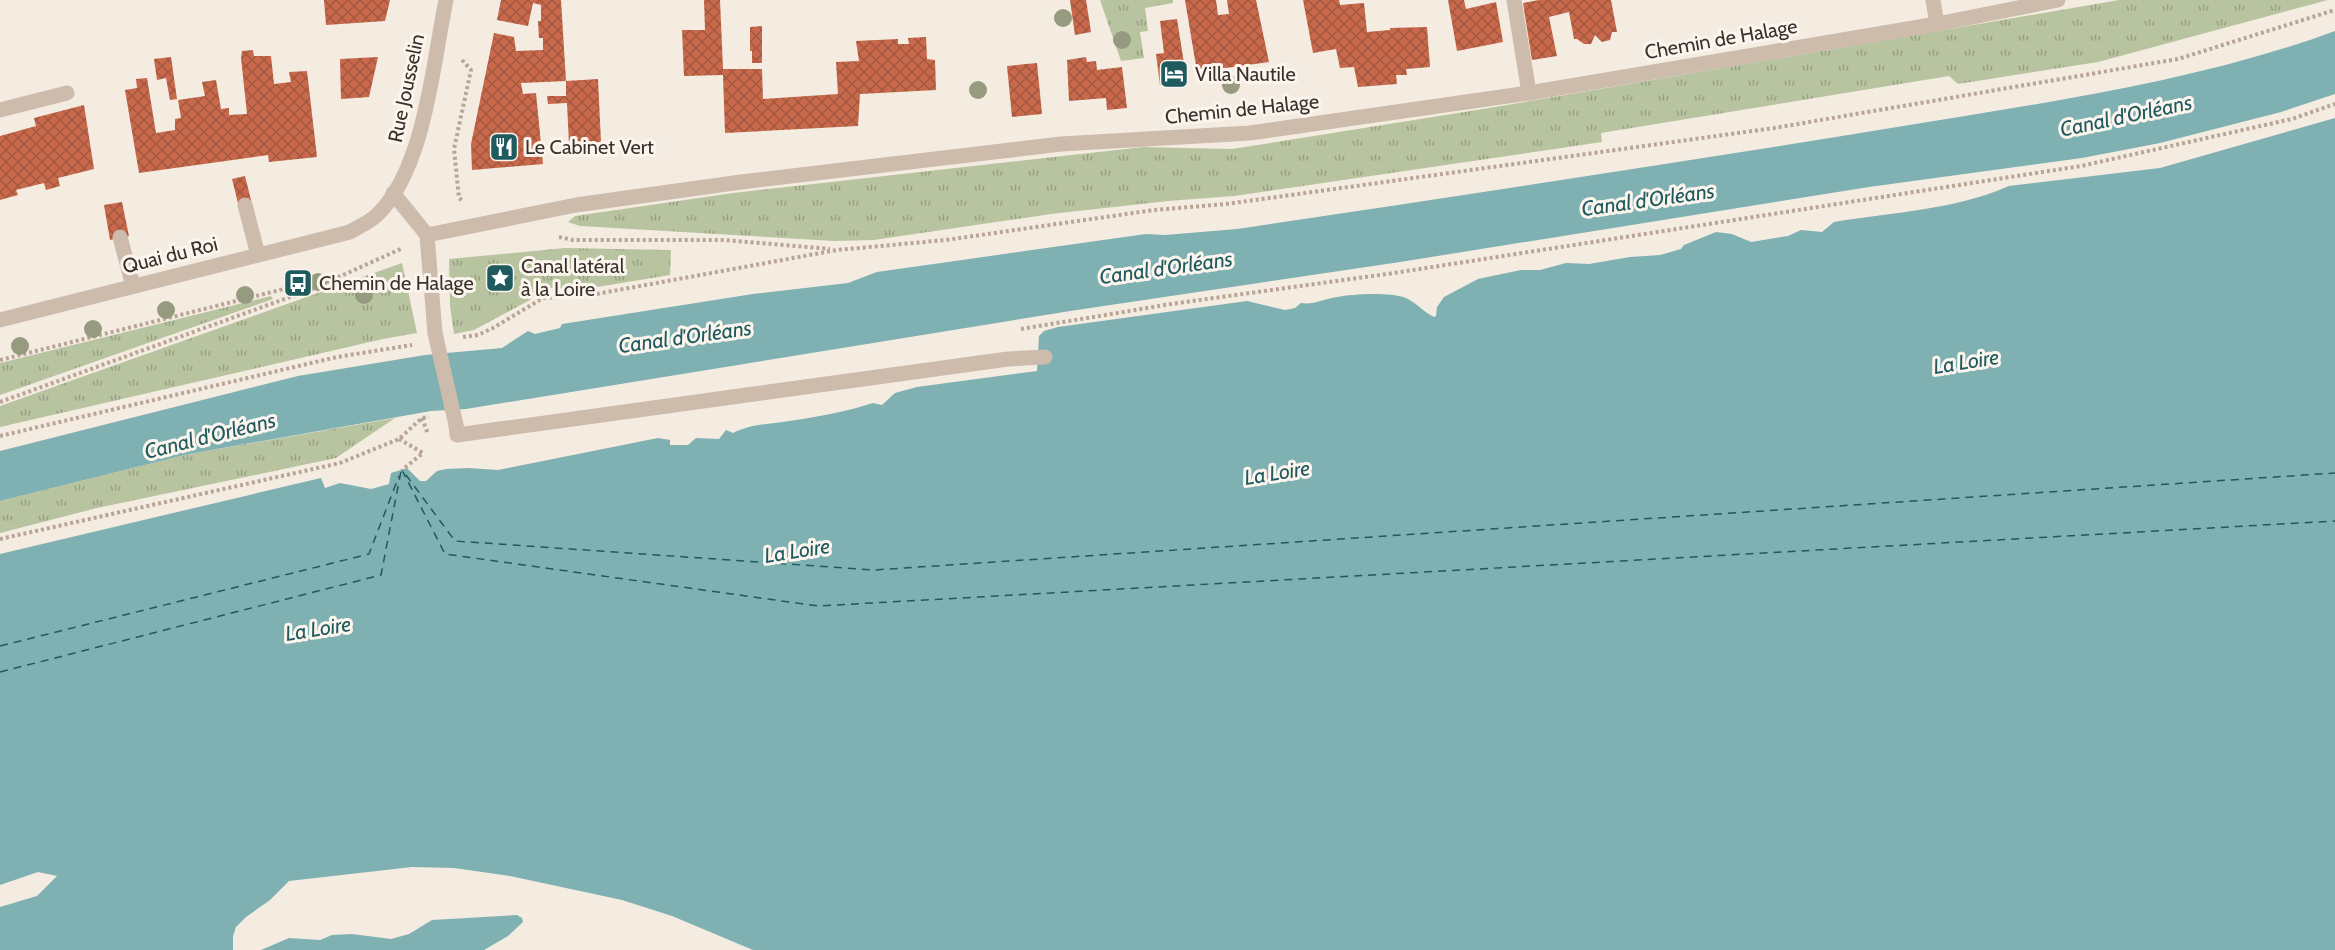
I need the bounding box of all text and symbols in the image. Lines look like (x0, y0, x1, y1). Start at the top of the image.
street label: Chemin de Halage (1643, 14, 1799, 64)
street label: Rue Jousselin (383, 32, 429, 144)
hotel icon: Villa Nautile (1158, 58, 1190, 90)
place label: Villa Nautile (1195, 62, 1296, 86)
street label: Chemin de Halage (1164, 89, 1320, 129)
water label: Canal d'Orléans (2058, 89, 2194, 142)
restaurant icon: Le Cabinet Vert (488, 131, 520, 163)
place label: Le Cabinet Vert (525, 135, 654, 159)
water label: Canal d'Orléans (1580, 178, 1716, 221)
street label: Quai du Roi (120, 232, 220, 278)
water label: Canal d'Orléans (1098, 246, 1234, 289)
place label: Canal latéral à la Loire (521, 254, 625, 301)
place icon: Canal latéral à la Loire (484, 262, 516, 294)
bus stop icon: Chemin de Halage (282, 267, 314, 299)
place label: Chemin de Halage (319, 271, 474, 295)
water label: Canal d'Orléans (617, 315, 753, 358)
water label: La Loire (1931, 344, 2001, 379)
water label: Canal d'Orléans (142, 407, 278, 464)
water label: La Loire (1242, 455, 1312, 490)
water label: La Loire (762, 533, 832, 568)
water label: La Loire (283, 611, 353, 646)

